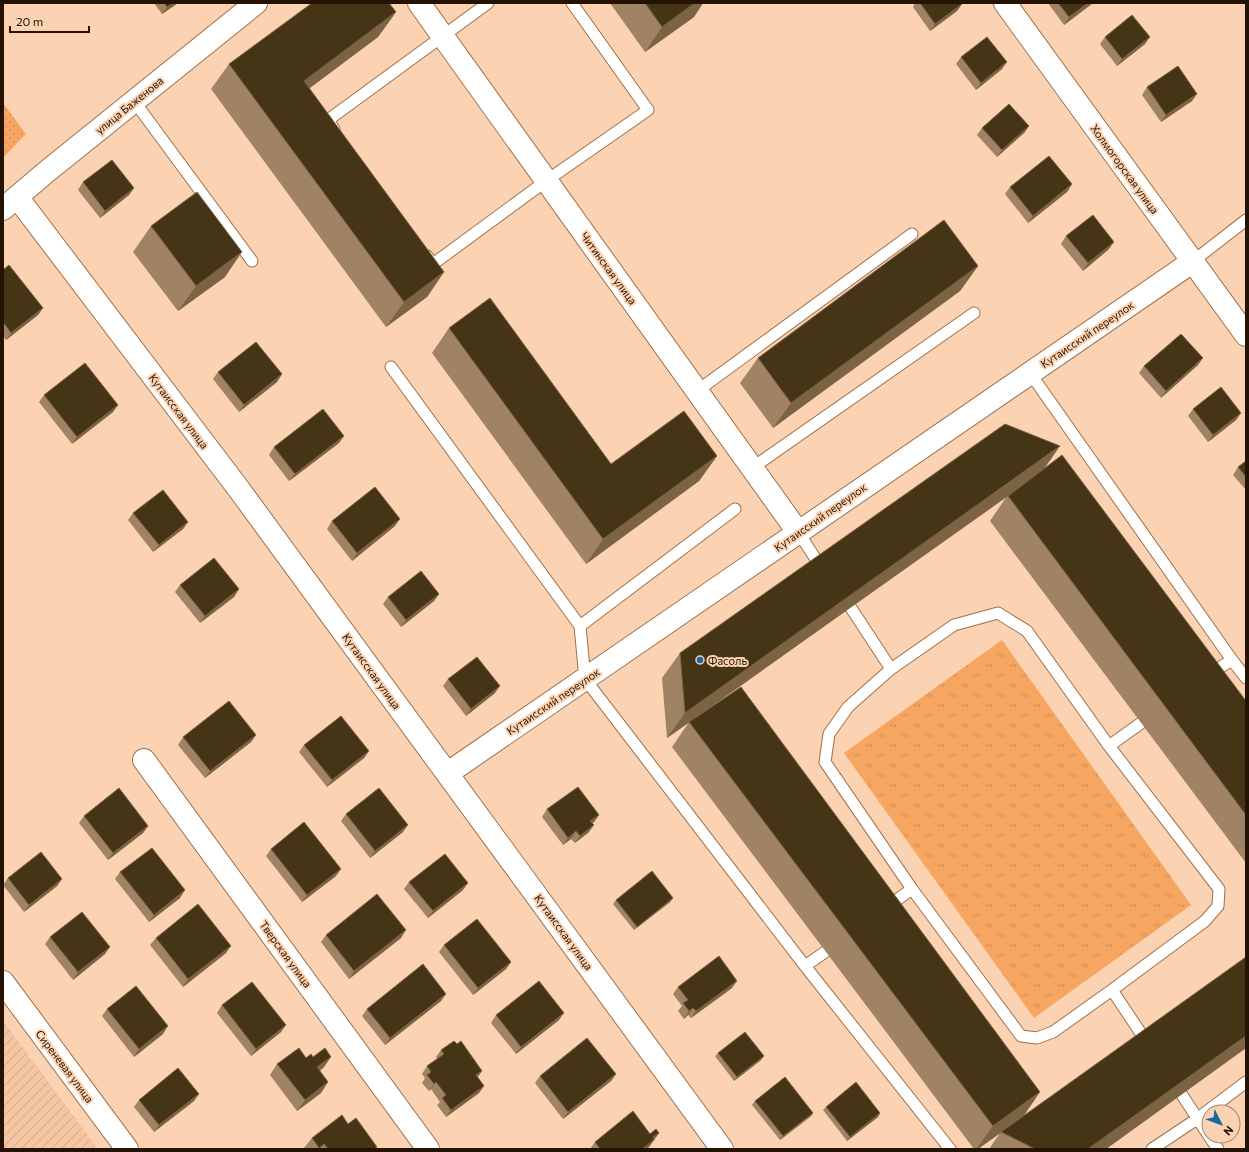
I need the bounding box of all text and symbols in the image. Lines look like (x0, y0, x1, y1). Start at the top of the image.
scale bar (10, 8, 89, 34)
text: 20 m (16, 14, 43, 28)
street label: улица Баженова (92, 74, 166, 136)
street label: Холмогорская улица (1088, 122, 1162, 216)
street label: Читинская улица (578, 229, 640, 307)
street label: Кутаисский переулок (1038, 298, 1136, 370)
street label: Кутаисская улица (147, 371, 211, 451)
street label: Кутаисский переулок (771, 480, 869, 554)
street label: Кутаисская улица (340, 631, 404, 711)
place label: Фасоль (708, 654, 747, 667)
marker: Фасоль (695, 655, 705, 665)
street label: Кутаисский переулок (504, 665, 602, 737)
street label: Кутаисская улица (532, 892, 596, 972)
street label: Тверская улица (257, 918, 315, 990)
street label: Сиреневая улица (33, 1027, 97, 1105)
north arrow (1201, 1104, 1241, 1144)
text: N (1221, 1124, 1236, 1138)

